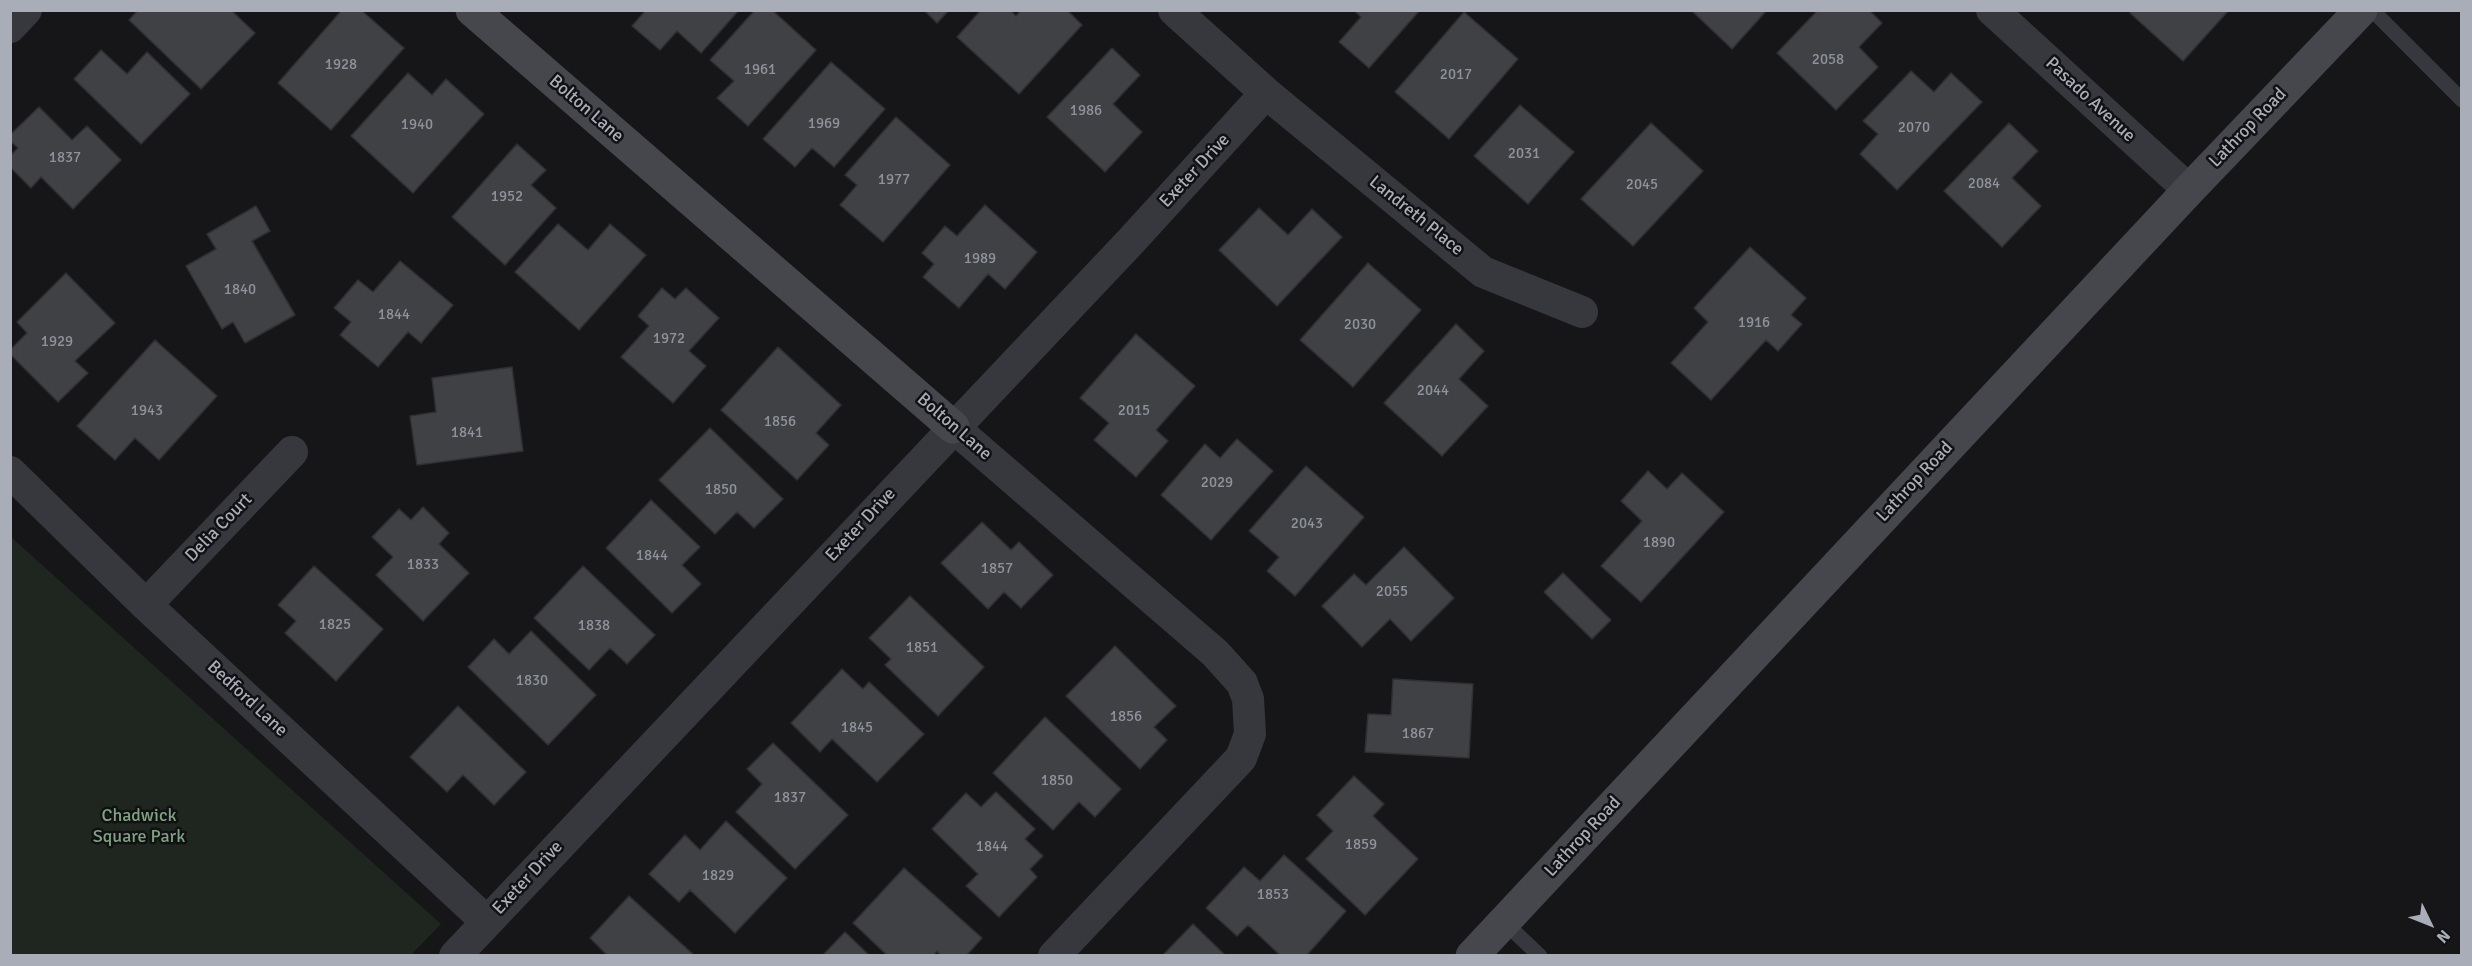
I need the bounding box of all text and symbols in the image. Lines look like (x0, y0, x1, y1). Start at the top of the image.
house number: 2058 (1812, 51, 1844, 69)
street label: Pasado Avenue (2041, 53, 2139, 147)
house number: 1928 (325, 56, 357, 74)
house number: 1961 (744, 61, 776, 79)
house number: 2017 (1440, 66, 1472, 84)
street label: Bolton Lane (544, 71, 628, 147)
street label: Lathrop Road (2205, 84, 2291, 172)
house number: 1986 (1070, 102, 1102, 120)
house number: 1969 (808, 115, 840, 133)
house number: 1940 (401, 116, 433, 134)
house number: 2070 (1898, 119, 1930, 137)
street label: Exeter Drive (1155, 130, 1235, 212)
house number: 2031 (1508, 145, 1540, 163)
house number: 1837 (49, 149, 81, 167)
house number: 1977 (878, 171, 910, 189)
street label: Landreth Place (1365, 171, 1467, 261)
house number: 2084 (1968, 175, 2000, 193)
house number: 2045 (1626, 176, 1658, 194)
house number: 1952 (491, 188, 523, 206)
house number: 1989 (964, 250, 996, 268)
house number: 1840 (224, 281, 256, 299)
house number: 1844 (378, 306, 410, 324)
house number: 1916 (1738, 314, 1770, 332)
house number: 2030 (1344, 316, 1376, 334)
house number: 1972 (653, 330, 685, 348)
house number: 1929 (41, 333, 73, 351)
house number: 2044 (1417, 382, 1449, 400)
street label: Bolton Lane (912, 389, 996, 465)
house number: 1943 (131, 402, 163, 420)
house number: 2015 (1118, 402, 1150, 420)
house number: 1856 (764, 413, 796, 431)
house number: 1841 (451, 424, 483, 442)
street label: Lathrop Road (1872, 437, 1958, 527)
house number: 2029 (1201, 474, 1233, 492)
house number: 1850 (705, 481, 737, 499)
street label: Exeter Drive (821, 484, 901, 566)
street label: Delia Court (181, 489, 257, 567)
house number: 2043 (1291, 515, 1323, 533)
house number: 1890 (1643, 534, 1675, 552)
house number: 1844 (636, 547, 668, 565)
house number: 1833 (407, 556, 439, 574)
house number: 1857 (981, 560, 1013, 578)
house number: 2055 (1376, 583, 1408, 601)
house number: 1825 (319, 616, 351, 634)
house number: 1838 (578, 617, 610, 635)
house number: 1851 (906, 639, 938, 657)
street label: Bedford Lane (202, 656, 292, 742)
house number: 1830 (516, 672, 548, 690)
house number: 1856 (1110, 708, 1142, 726)
house number: 1845 (841, 719, 873, 737)
house number: 1867 (1402, 725, 1434, 743)
house number: 1850 (1041, 772, 1073, 790)
house number: 1837 (774, 789, 806, 807)
street label: Lathrop Road (1540, 792, 1626, 882)
park label: Chadwick Square Park (93, 805, 185, 848)
house number: 1859 (1345, 836, 1377, 854)
street label: Exeter Drive (488, 837, 568, 919)
house number: 1844 (976, 838, 1008, 856)
house number: 1829 (702, 867, 734, 885)
house number: 1853 (1257, 886, 1289, 904)
north arrow (2400, 894, 2460, 954)
text: N (2432, 925, 2454, 947)

